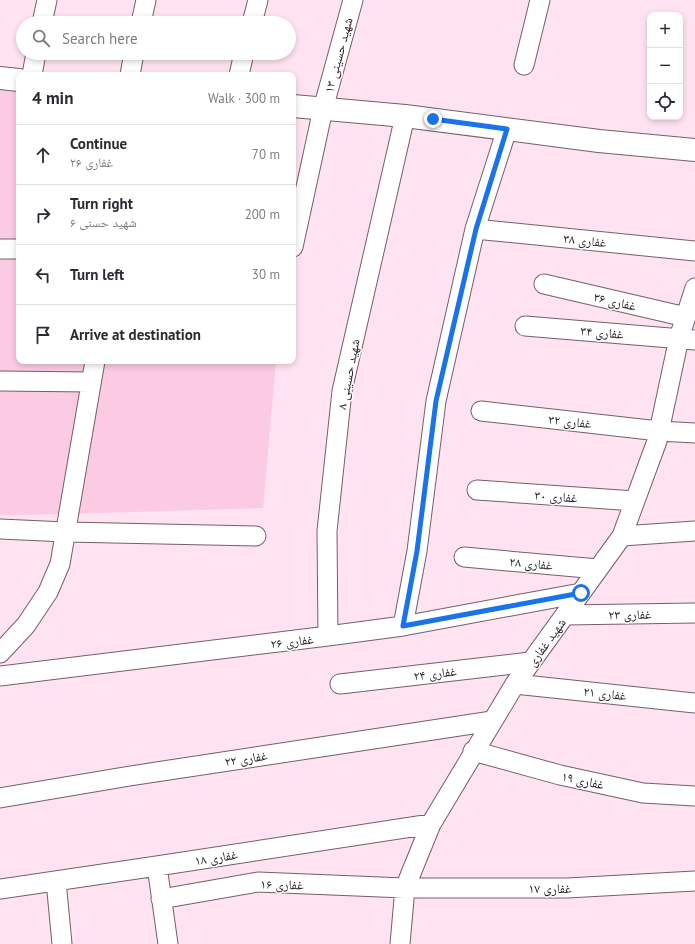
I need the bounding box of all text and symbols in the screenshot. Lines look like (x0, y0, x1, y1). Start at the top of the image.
map controls (647, 12, 683, 120)
button: + (647, 12, 683, 48)
search box (16, 16, 296, 60)
street label: شهید حسینی ۱۳ (320, 16, 357, 95)
icon: search (30, 27, 52, 49)
text: Search here (62, 29, 138, 48)
button: − (647, 48, 683, 84)
button: locate (647, 84, 683, 120)
text: 4 min (32, 87, 73, 109)
text: Walk · 300 m (208, 90, 280, 107)
route end (424, 110, 442, 128)
text: Continue (70, 134, 127, 153)
icon: ahead (32, 144, 54, 166)
text: 70 m (252, 146, 280, 163)
text: غفاری ۲۶ (70, 154, 113, 171)
text: Turn right (70, 194, 133, 213)
icon: right (32, 204, 54, 226)
text: 200 m (245, 206, 280, 223)
text: شهید حسنی ۶ (70, 214, 137, 231)
street label: غفاری ۳۸ (563, 230, 608, 251)
icon: left (32, 264, 54, 286)
text: Turn left (70, 265, 124, 284)
text: 30 m (252, 266, 280, 283)
street label: غفاری ۳۶ (592, 288, 638, 315)
street label: غفاری ۳۴ (580, 322, 625, 343)
icon: arrive (32, 324, 54, 346)
text: Arrive at destination (70, 325, 201, 344)
street label: شهید حسینی ۸ (333, 337, 364, 411)
street label: غفاری ۳۲ (548, 411, 593, 432)
street label: غفاری ۳۰ (534, 487, 578, 507)
street label: غفاری ۲۸ (509, 553, 554, 574)
route start (572, 584, 590, 602)
street label: غفاری ۲۳ (608, 606, 652, 623)
street label: شهید غفاری (523, 615, 570, 670)
street label: غفاری ۲۶ (270, 630, 315, 653)
street label: غفاری ۲۴ (413, 662, 458, 685)
street label: غفاری ۲۱ (583, 683, 628, 704)
street label: غفاری ۲۲ (223, 747, 269, 770)
street label: غفاری ۱۹ (560, 768, 606, 793)
street label: غفاری ۱۸ (193, 846, 239, 869)
street label: غفاری ۱۶ (260, 876, 304, 893)
street label: غفاری ۱۷ (528, 880, 572, 897)

